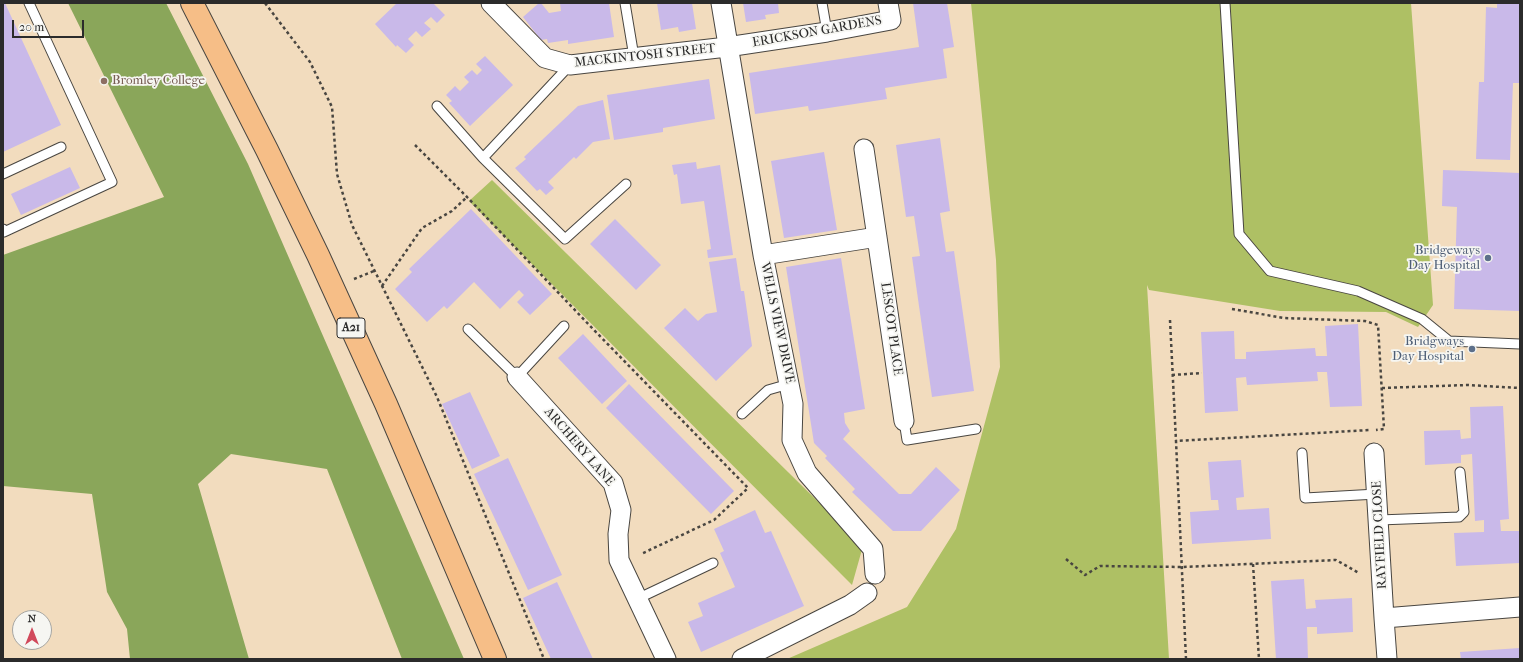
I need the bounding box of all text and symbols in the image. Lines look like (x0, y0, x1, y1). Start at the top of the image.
scale bar (14, 12, 86, 38)
street label: ERICKSON GARDENS (751, 13, 883, 51)
text: 20 m (19, 20, 44, 34)
street label: MACKINTOSH STREET (574, 41, 716, 71)
place label: Bromley College (112, 73, 205, 89)
marker: Bromley College (99, 76, 109, 86)
place label: Bridgeways Day Hospital (1408, 243, 1480, 274)
marker: Bridgeways Day Hospital (1483, 253, 1493, 263)
street label: WELLS VIEW DRIVE (757, 261, 797, 385)
street label: LESCOT PLACE (877, 282, 905, 376)
road number: A21 (337, 318, 365, 338)
place label: Bridgways Day Hospital (1392, 334, 1464, 365)
marker: Bridgways Day Hospital (1467, 344, 1477, 354)
street label: ARCHERY LANE (541, 404, 617, 490)
street label: RAYFIELD CLOSE (1369, 480, 1391, 590)
north arrow (12, 610, 52, 650)
text: N (28, 612, 36, 625)

